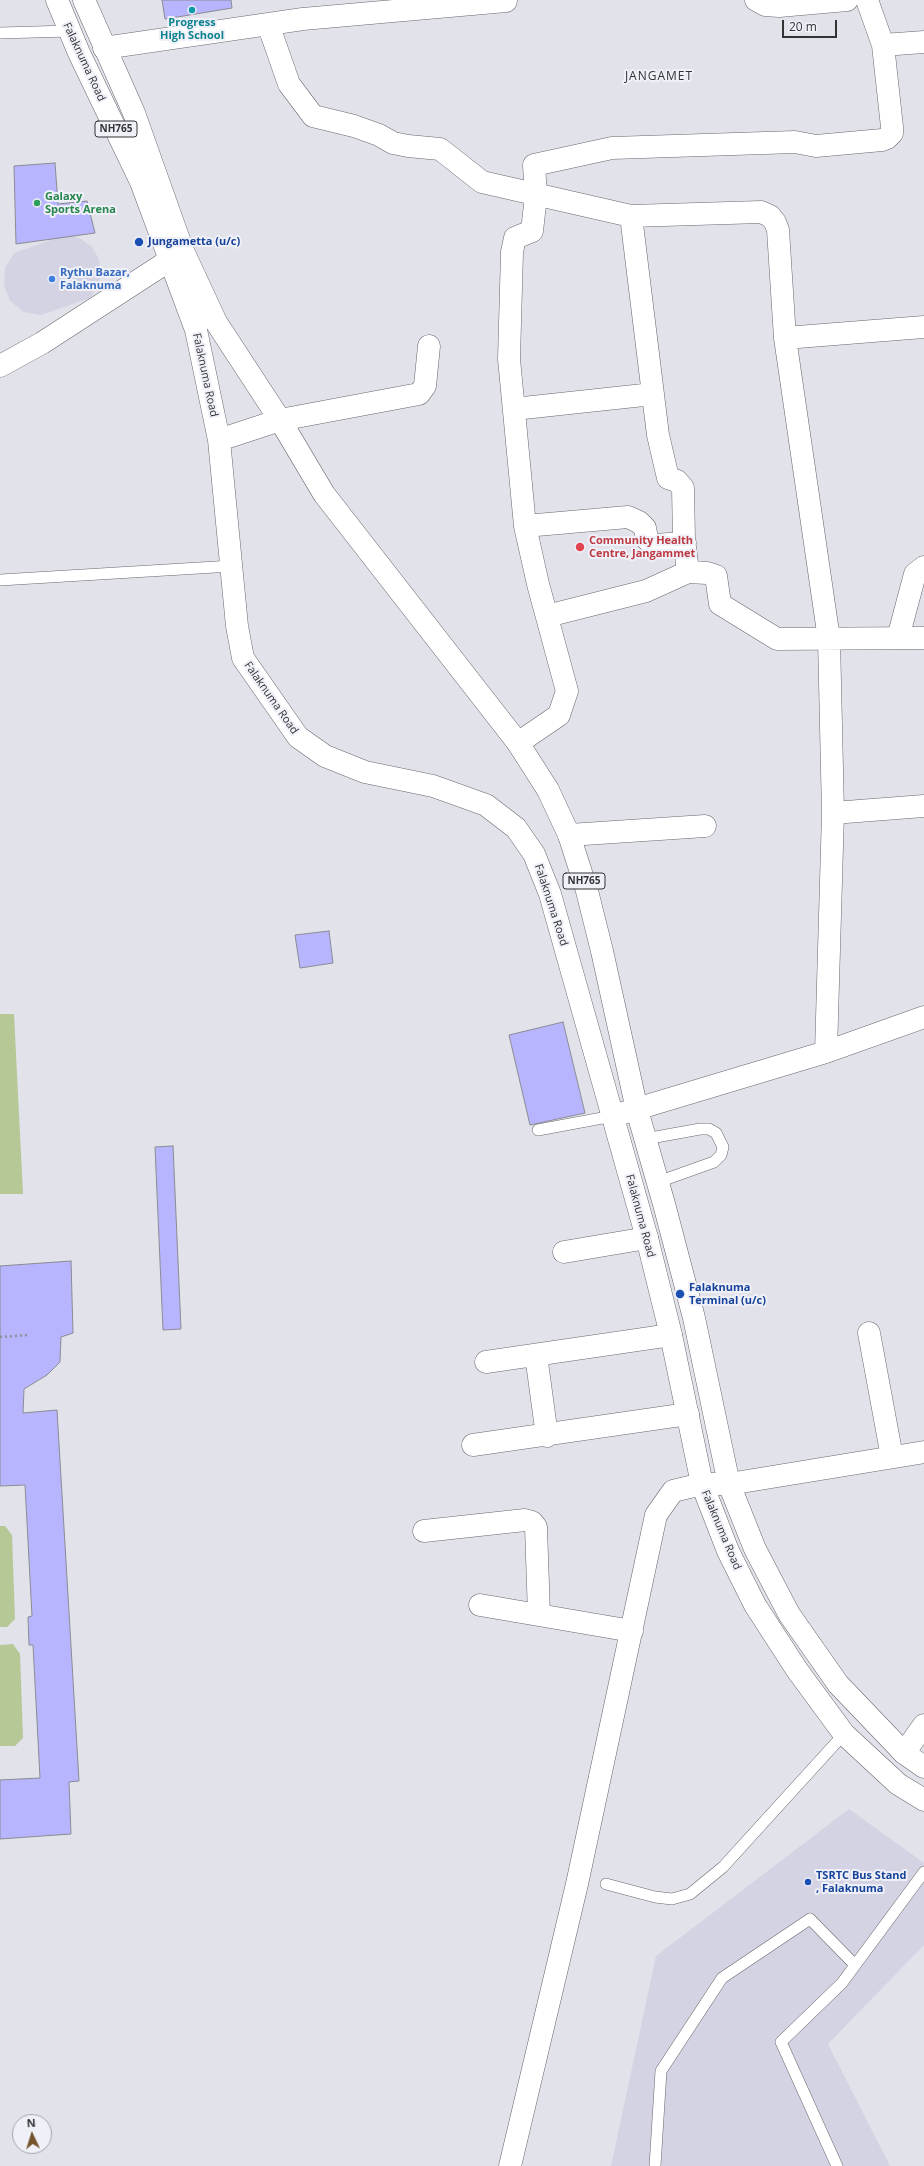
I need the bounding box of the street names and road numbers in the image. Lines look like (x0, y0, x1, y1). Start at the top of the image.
street label: Falaknuma Road (60, 21, 108, 103)
road number: NH765 (95, 121, 137, 137)
street label: Falaknuma Road (190, 332, 220, 418)
street label: Falaknuma Road (241, 659, 301, 737)
street label: Falaknuma Road (532, 862, 570, 948)
road number: NH765 (563, 873, 605, 889)
street label: Falaknuma Road (623, 1173, 657, 1259)
street label: Falaknuma Road (698, 1488, 744, 1572)

